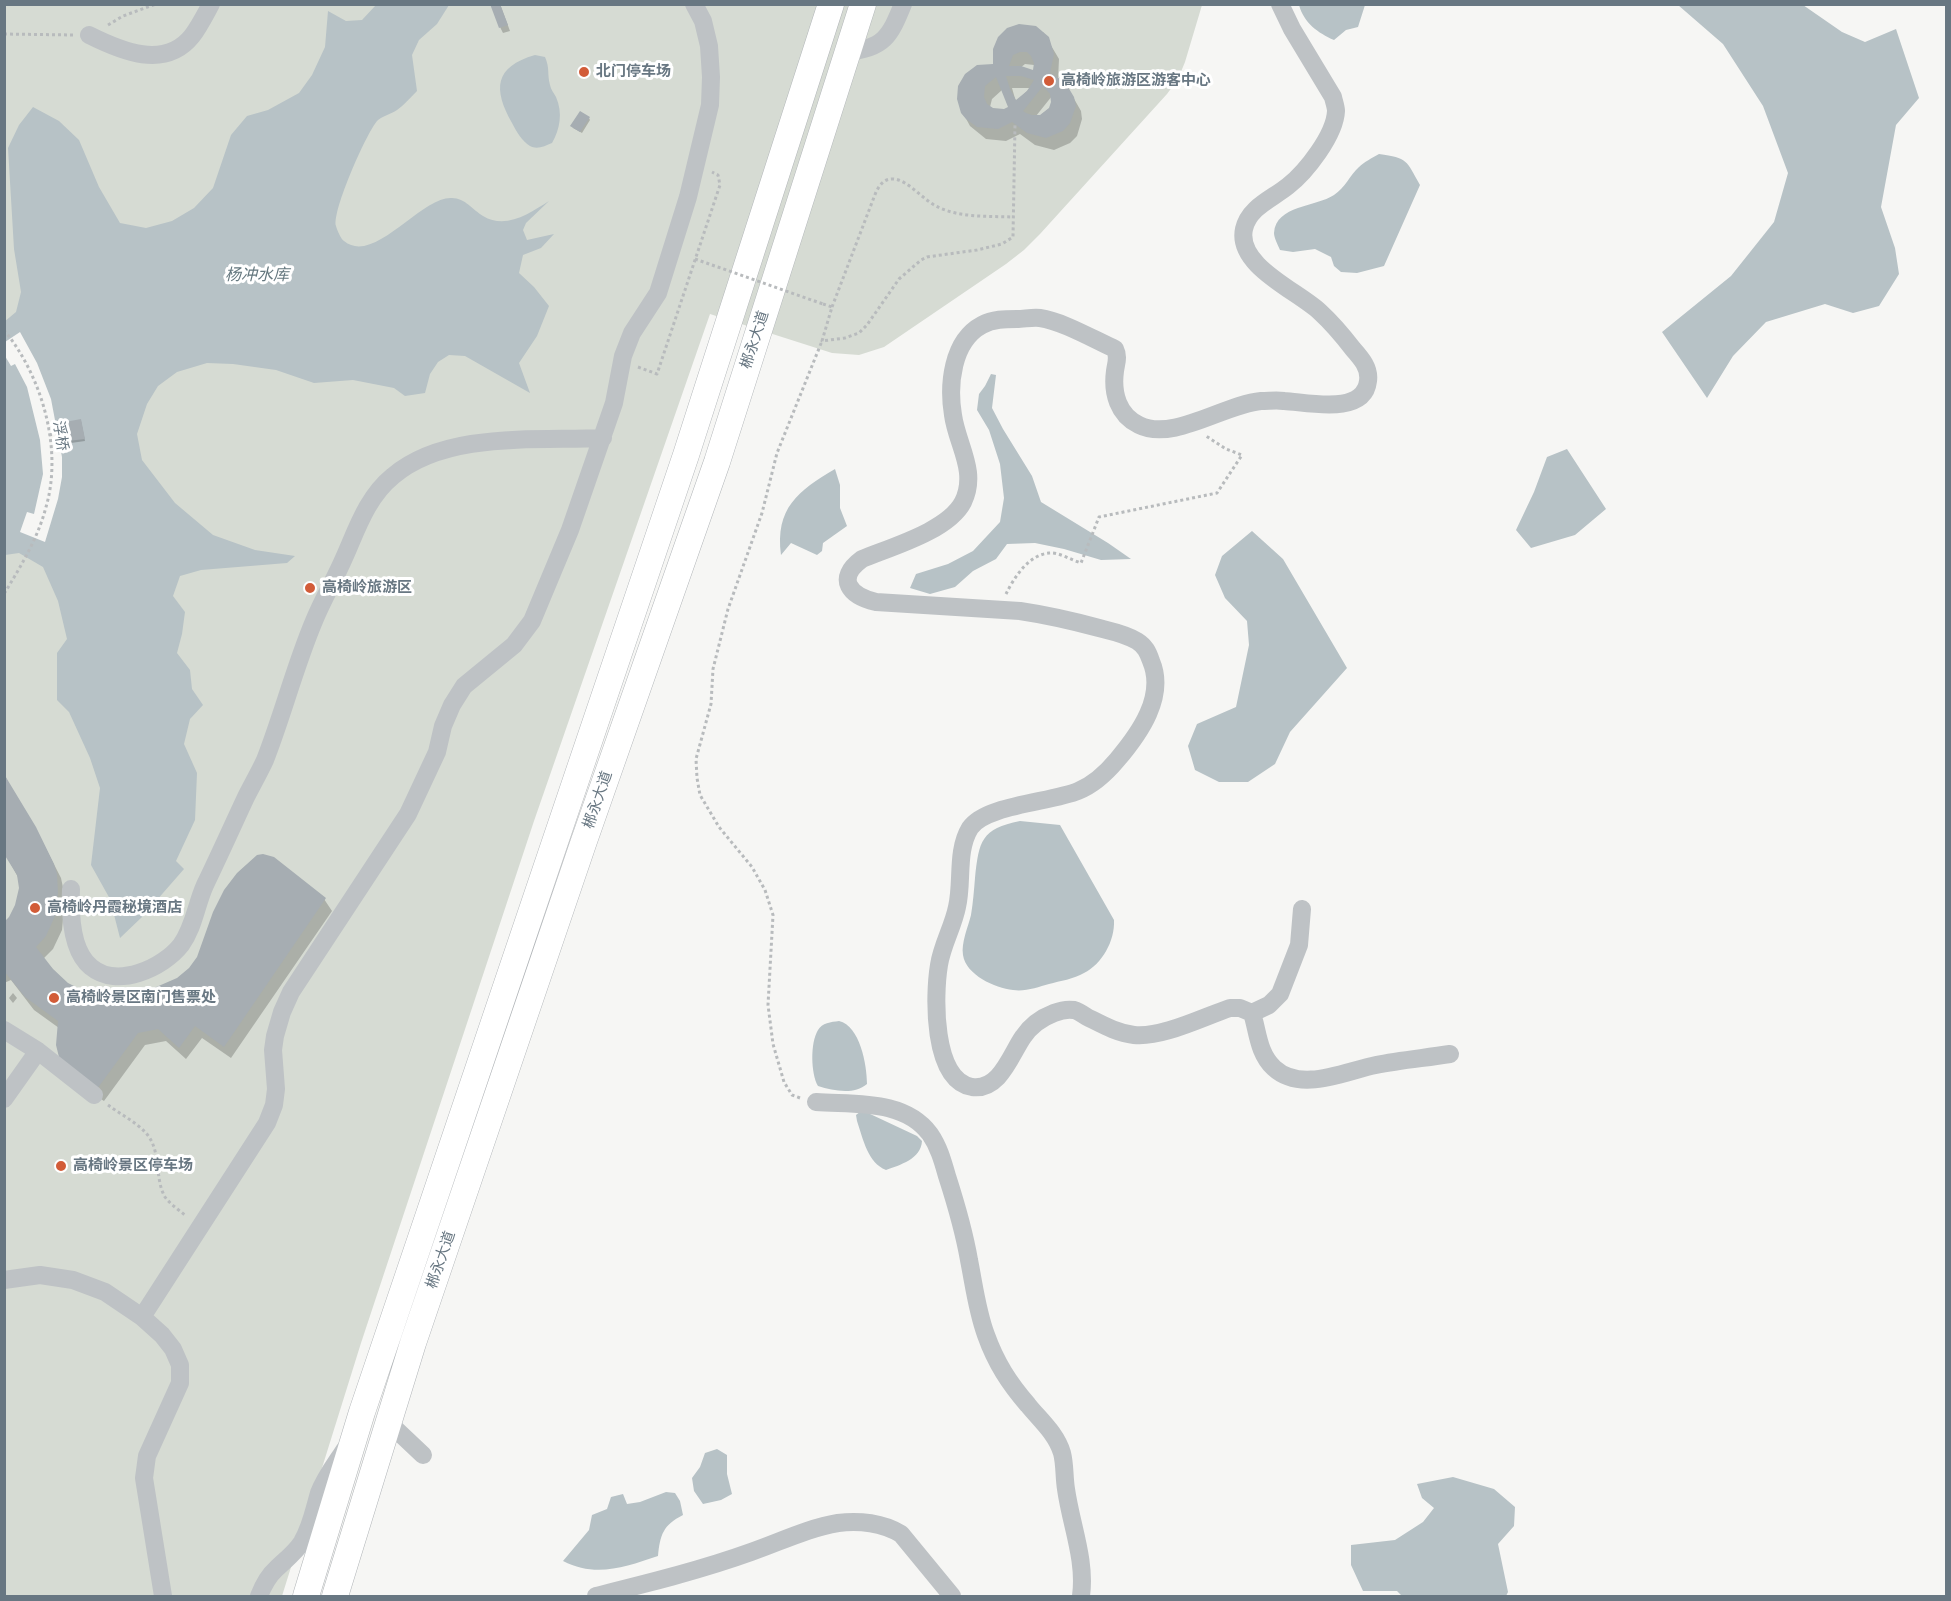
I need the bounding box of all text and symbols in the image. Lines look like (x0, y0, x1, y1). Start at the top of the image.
place label: 北门停车场 (596, 63, 671, 81)
marker: 北门停车场 (577, 65, 591, 79)
place label: 高椅岭旅游区游客中心 (1061, 72, 1211, 90)
marker: 高椅岭旅游区游客中心 (1042, 74, 1056, 88)
water label: 杨冲水库 (225, 265, 289, 285)
street label: 郴永大道 (737, 309, 773, 371)
street label: 浮桥 (49, 420, 71, 452)
place label: 高椅岭旅游区 (322, 579, 412, 597)
marker: 高椅岭旅游区 (303, 581, 317, 595)
street label: 郴永大道 (580, 769, 616, 831)
place label: 高椅岭丹霞秘境酒店 (47, 899, 182, 917)
marker: 高椅岭丹霞秘境酒店 (28, 901, 42, 915)
place label: 高椅岭景区南门售票处 (66, 989, 216, 1007)
marker: 高椅岭景区南门售票处 (47, 991, 61, 1005)
place label: 高椅岭景区停车场 (73, 1157, 193, 1175)
marker: 高椅岭景区停车场 (54, 1159, 68, 1173)
street label: 郴永大道 (423, 1229, 459, 1291)

